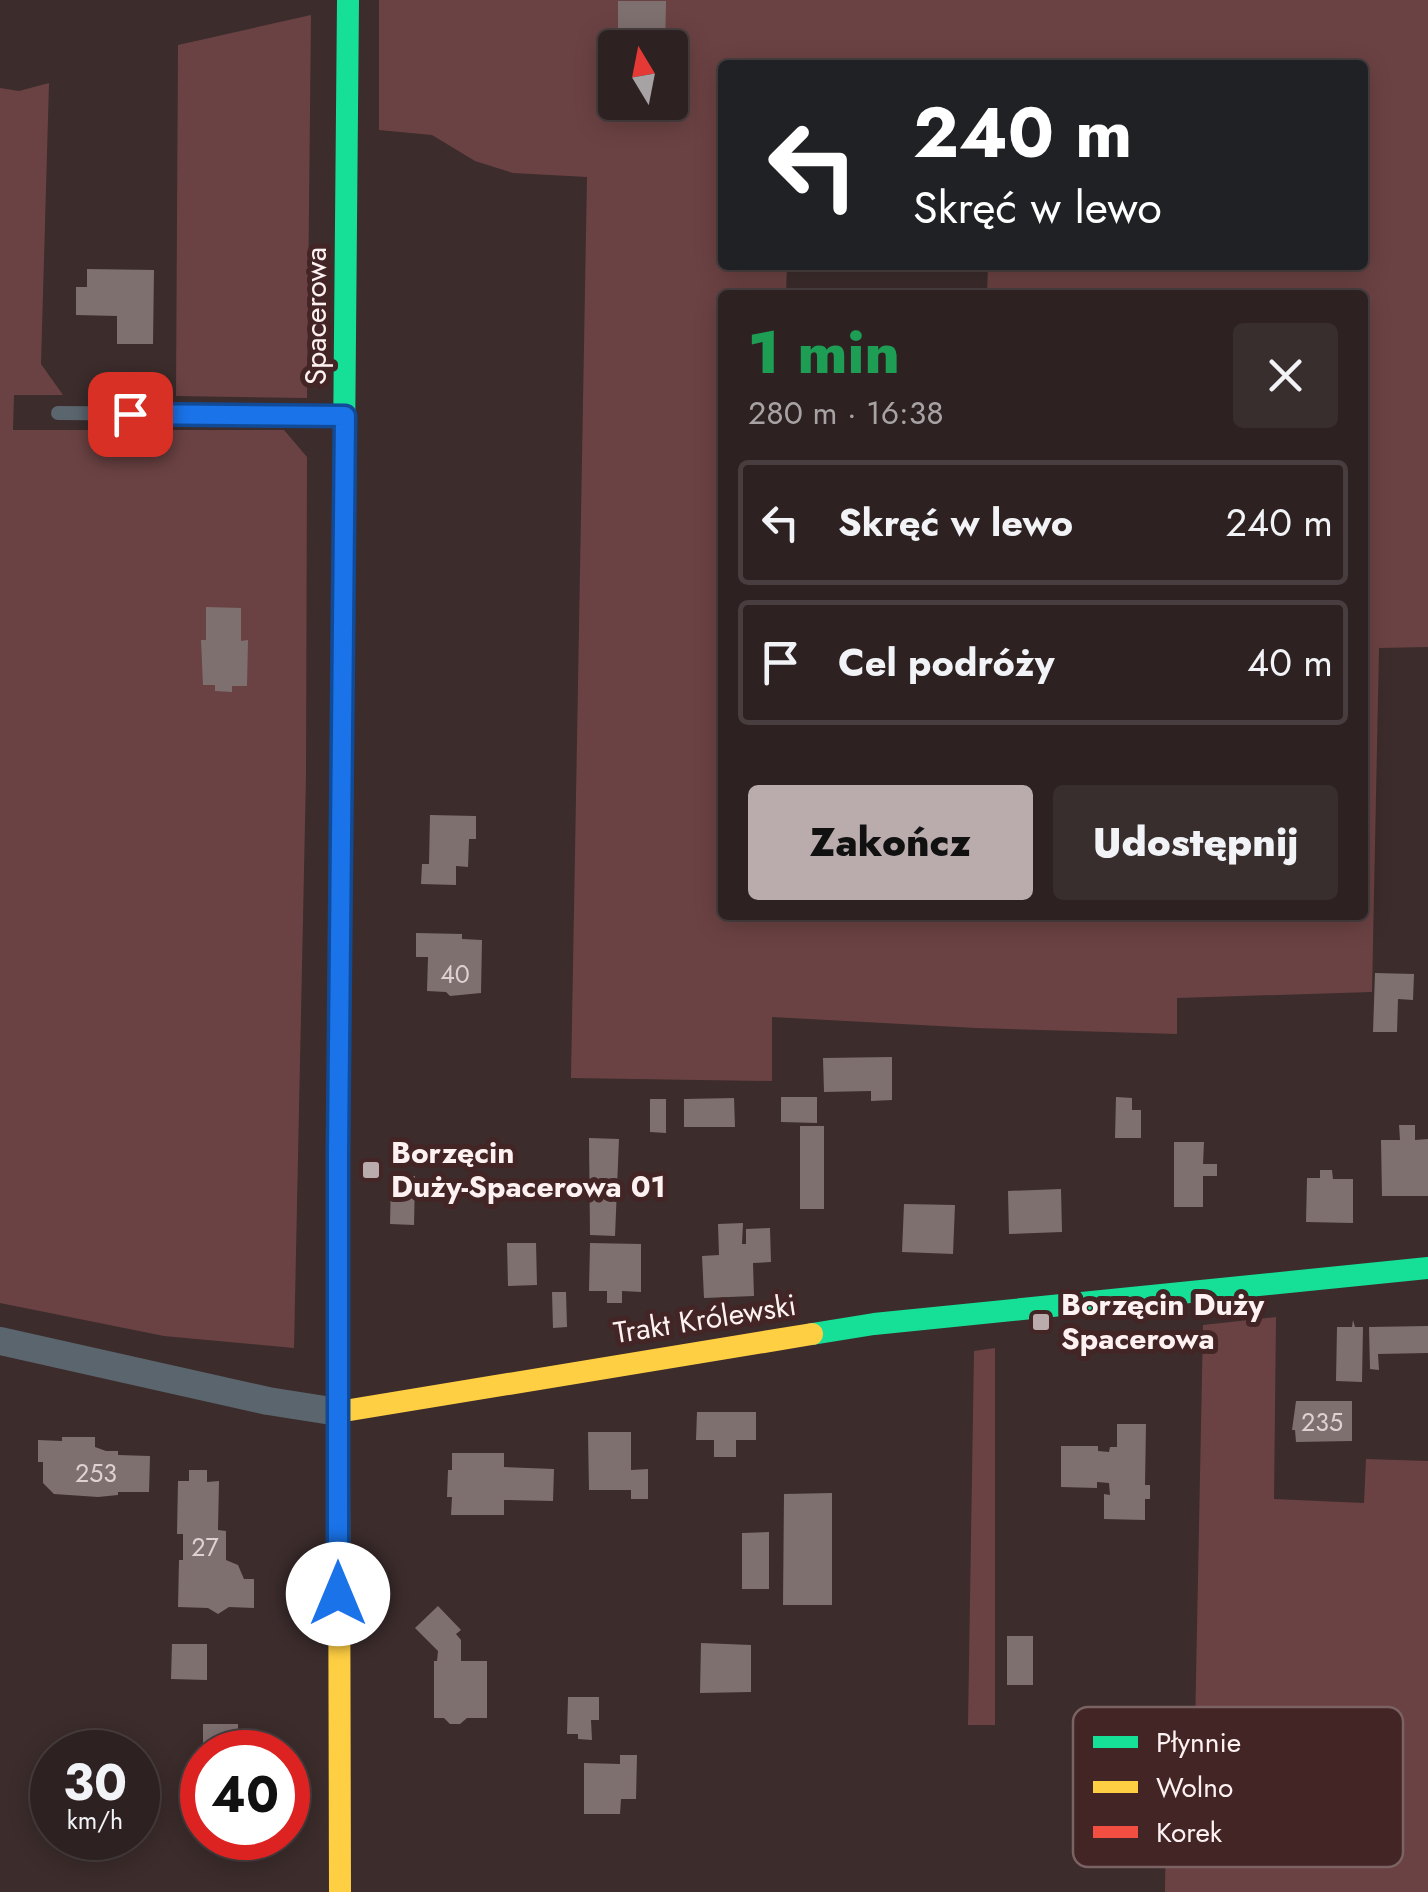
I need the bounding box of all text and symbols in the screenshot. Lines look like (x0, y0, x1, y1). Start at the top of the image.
north arrow (598, 30, 688, 120)
map controls (598, 30, 688, 120)
text: 240 m (913, 82, 1133, 183)
icon: left (748, 100, 878, 230)
text: Skręć w lewo (913, 175, 1162, 240)
street label: Spacerowa (294, 247, 337, 385)
text: 1 min (748, 309, 900, 396)
button: close (1233, 323, 1338, 428)
pin (88, 372, 173, 457)
icon: arrive (103, 387, 158, 442)
text: 280 m · 16:38 (748, 390, 944, 436)
icon: left (753, 495, 808, 550)
text: Skręć w lewo (838, 495, 1073, 550)
text: 240 m (1225, 495, 1333, 550)
icon: arrive (753, 635, 808, 690)
text: Cel podróży (838, 635, 1055, 690)
text: 40 m (1247, 635, 1333, 690)
button: Zakończ (748, 785, 1033, 900)
button: Udostępnij (1053, 785, 1338, 900)
house number: 40 (440, 956, 470, 992)
place label: Borzęcin Duży-Spacerowa 01 (391, 1131, 666, 1208)
marker: Borzęcin Duży-Spacerowa 01 (360, 1159, 382, 1181)
street label: Trakt Królewski (611, 1283, 799, 1354)
place label: Borzęcin Duży Spacerowa (1061, 1283, 1264, 1360)
marker: Borzęcin Duży Spacerowa (1030, 1311, 1052, 1333)
house number: 235 (1301, 1404, 1343, 1440)
house number: 253 (75, 1455, 117, 1491)
house number: 27 (191, 1529, 219, 1565)
position arrow (286, 1542, 390, 1646)
legend (1073, 1707, 1403, 1867)
text: Płynnie (1156, 1722, 1241, 1763)
speed limit sign: 40 (180, 1730, 310, 1860)
text: 30 (63, 1746, 127, 1819)
text: Wolno (1156, 1767, 1233, 1808)
text: km/h (67, 1802, 123, 1838)
text: Korek (1156, 1812, 1223, 1853)

